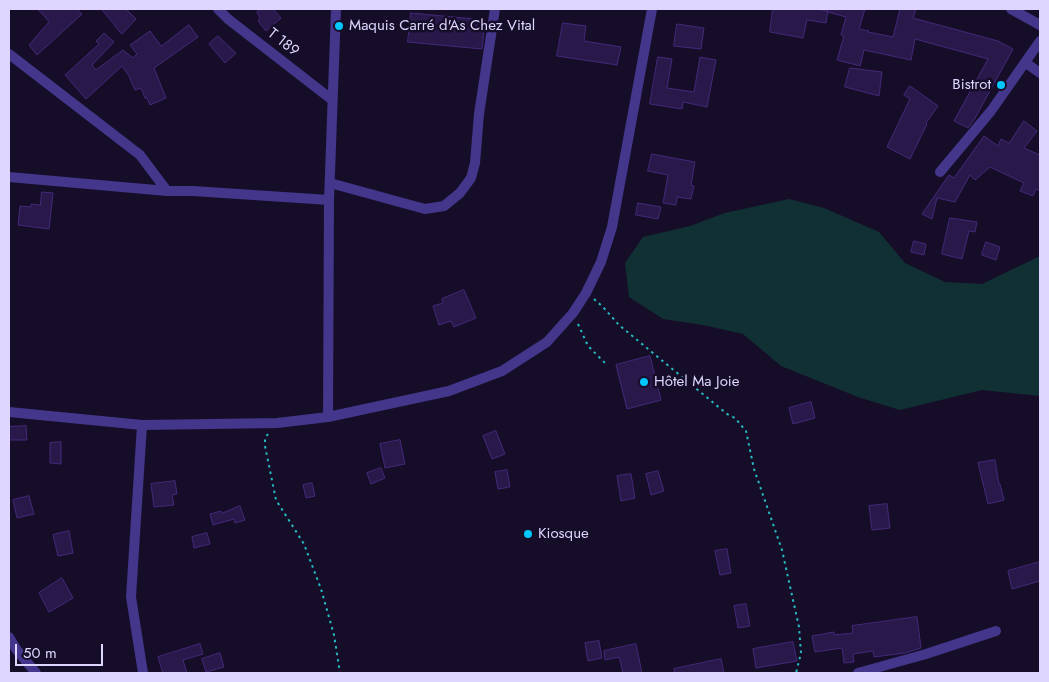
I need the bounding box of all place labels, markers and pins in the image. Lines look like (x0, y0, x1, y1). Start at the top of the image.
place label: Maquis Carré d'As Chez Vital (349, 17, 535, 35)
marker: Maquis Carré d'As Chez Vital (333, 20, 345, 32)
place label: Bistrot (952, 76, 991, 94)
marker: Bistrot (995, 79, 1007, 91)
place label: Hôtel Ma Joie (654, 373, 739, 391)
marker: Hôtel Ma Joie (638, 376, 650, 388)
place label: Kiosque (538, 525, 589, 543)
marker: Kiosque (522, 528, 534, 540)

